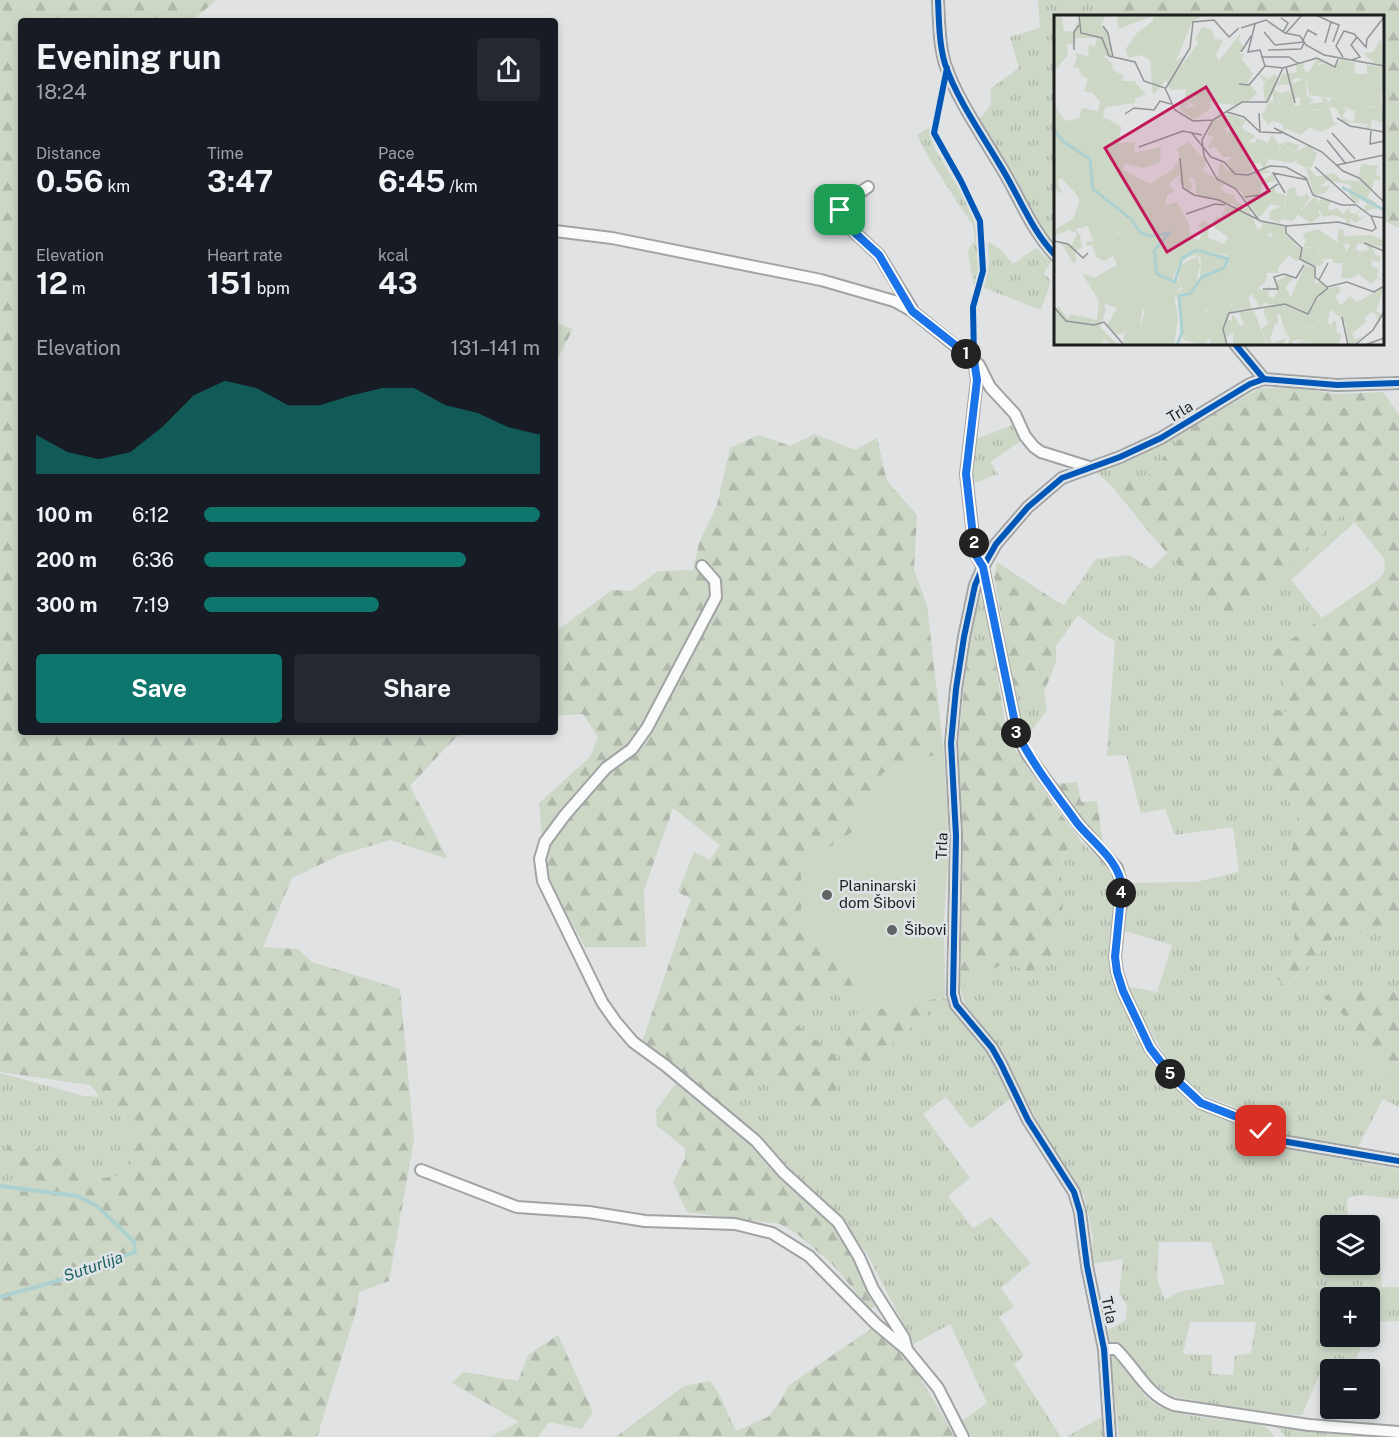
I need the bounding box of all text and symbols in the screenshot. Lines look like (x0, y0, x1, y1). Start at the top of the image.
inset map (1054, 15, 1384, 345)
text: Evening run (36, 38, 221, 76)
button: share (477, 38, 540, 101)
text: 18:24 (36, 80, 87, 104)
text: Distance (36, 144, 101, 163)
text: Time (207, 144, 243, 163)
text: Pace (378, 144, 415, 163)
text: 0.56 (36, 163, 104, 199)
text: 3:47 (207, 163, 273, 199)
text: 6:45 (378, 163, 445, 199)
text: km (104, 177, 130, 196)
text: /km (445, 177, 478, 196)
pin (814, 184, 865, 235)
icon: arrive (823, 193, 856, 226)
text: Elevation (36, 246, 104, 265)
text: Heart rate (207, 246, 283, 265)
text: kcal (378, 246, 409, 265)
text: 12 (36, 265, 68, 301)
text: 151 (207, 265, 253, 301)
text: 43 (378, 265, 418, 301)
text: m (68, 279, 86, 298)
text: bpm (253, 279, 290, 298)
text: Elevation (36, 336, 121, 360)
text: 131–141 m (451, 336, 540, 360)
pin: 1 (951, 339, 981, 369)
text: 1 (963, 344, 969, 363)
street label: Trla (1164, 397, 1196, 426)
text: 100 m (36, 503, 93, 527)
text: 6:12 (132, 503, 169, 527)
pin: 2 (959, 528, 989, 558)
text: 2 (969, 533, 979, 552)
text: 200 m (36, 548, 97, 572)
text: 6:36 (132, 548, 174, 572)
text: 300 m (36, 593, 97, 617)
text: 7:19 (132, 593, 169, 617)
button: Save (36, 654, 282, 723)
button: Share (294, 654, 540, 723)
pin: 3 (1001, 718, 1031, 748)
text: 3 (1011, 723, 1021, 742)
street label: Trla (933, 832, 950, 860)
place label: Planinarski dom Šibovi (839, 877, 916, 911)
pin: 4 (1106, 878, 1136, 908)
text: 4 (1116, 883, 1126, 902)
marker: Planinarski dom Šibovi (820, 888, 834, 902)
place label: Šibovi (904, 921, 946, 938)
marker: Šibovi (885, 923, 899, 937)
pin: 5 (1155, 1059, 1185, 1089)
text: 5 (1165, 1064, 1175, 1083)
pin (1235, 1105, 1286, 1156)
icon: check (1244, 1114, 1277, 1147)
map controls (1320, 1215, 1380, 1419)
button: layers (1320, 1215, 1380, 1275)
water label: Suturlija (61, 1247, 125, 1286)
button: + (1320, 1287, 1380, 1347)
street label: Trla (1098, 1295, 1121, 1325)
button: − (1320, 1359, 1380, 1419)

